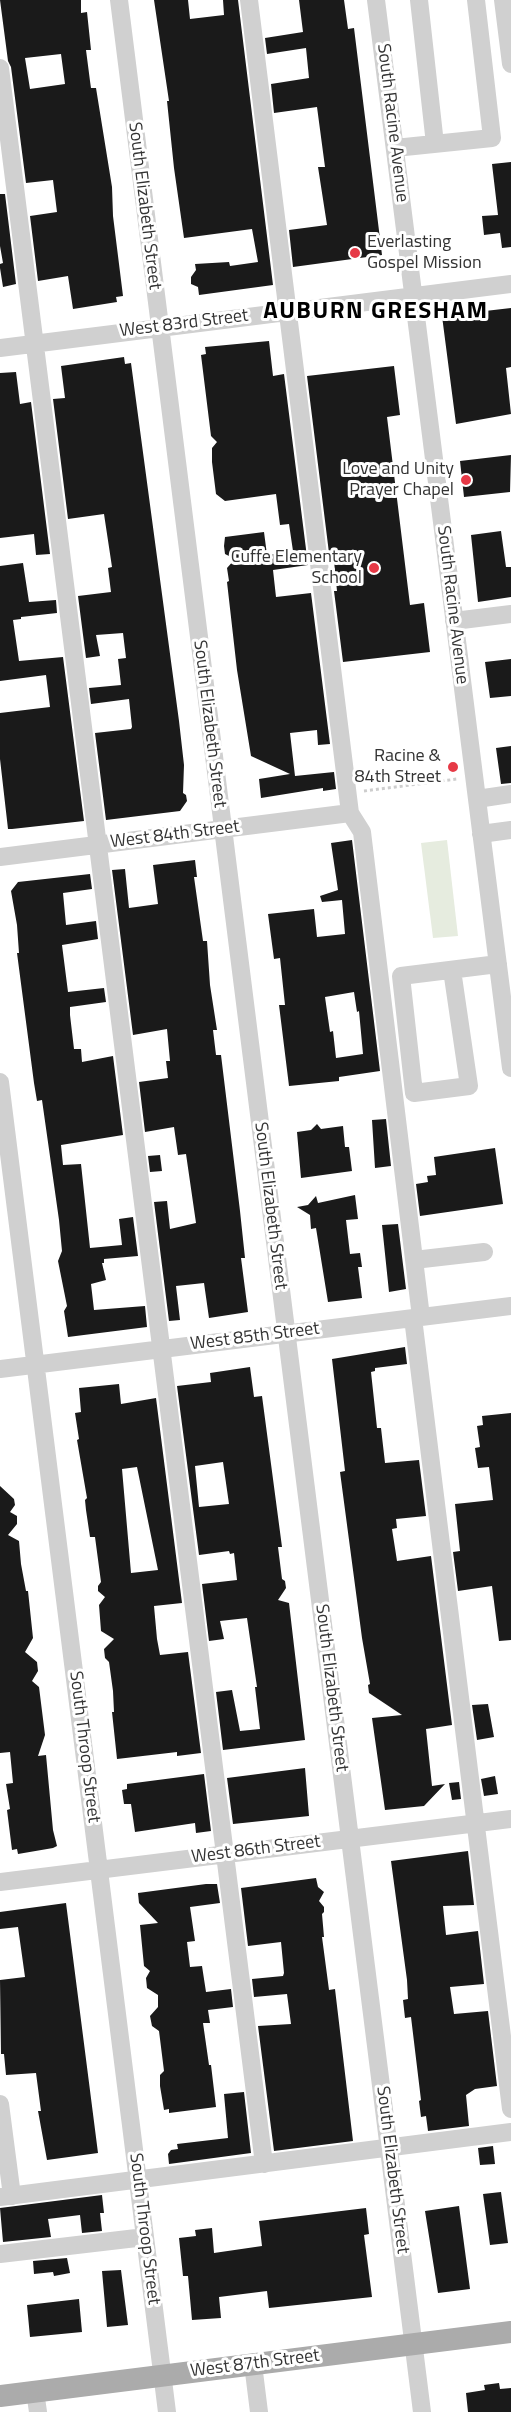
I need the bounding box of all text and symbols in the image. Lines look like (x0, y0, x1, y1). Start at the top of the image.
street label: South Racine Avenue (372, 42, 412, 204)
street label: South Elizabeth Street (123, 121, 165, 291)
place label: Everlasting Gospel Mission (367, 232, 482, 274)
marker: Everlasting Gospel Mission (348, 246, 362, 260)
district label: AUBURN GRESHAM (263, 298, 489, 326)
street label: West 83rd Street (118, 305, 250, 343)
place label: Love and Unity Prayer Chapel (342, 459, 454, 502)
marker: Love and Unity Prayer Chapel (459, 473, 473, 487)
street label: South Racine Avenue (432, 524, 472, 686)
place label: Cuffe Elementary School (231, 547, 362, 590)
marker: Cuffe Elementary School (367, 561, 381, 575)
street label: South Elizabeth Street (188, 639, 230, 809)
place label: Racine & 84th Street (354, 746, 441, 789)
marker: Racine & 84th Street (446, 760, 460, 774)
street label: West 84th Street (109, 816, 241, 854)
street label: South Elizabeth Street (249, 1121, 291, 1291)
street label: West 85th Street (189, 1318, 321, 1356)
street label: South Elizabeth Street (310, 1603, 352, 1773)
street label: South Throop Street (64, 1670, 104, 1824)
street label: West 86th Street (190, 1831, 322, 1869)
street label: South Elizabeth Street (371, 2085, 413, 2255)
street label: South Throop Street (124, 2152, 164, 2306)
street label: West 87th Street (189, 2345, 321, 2383)

